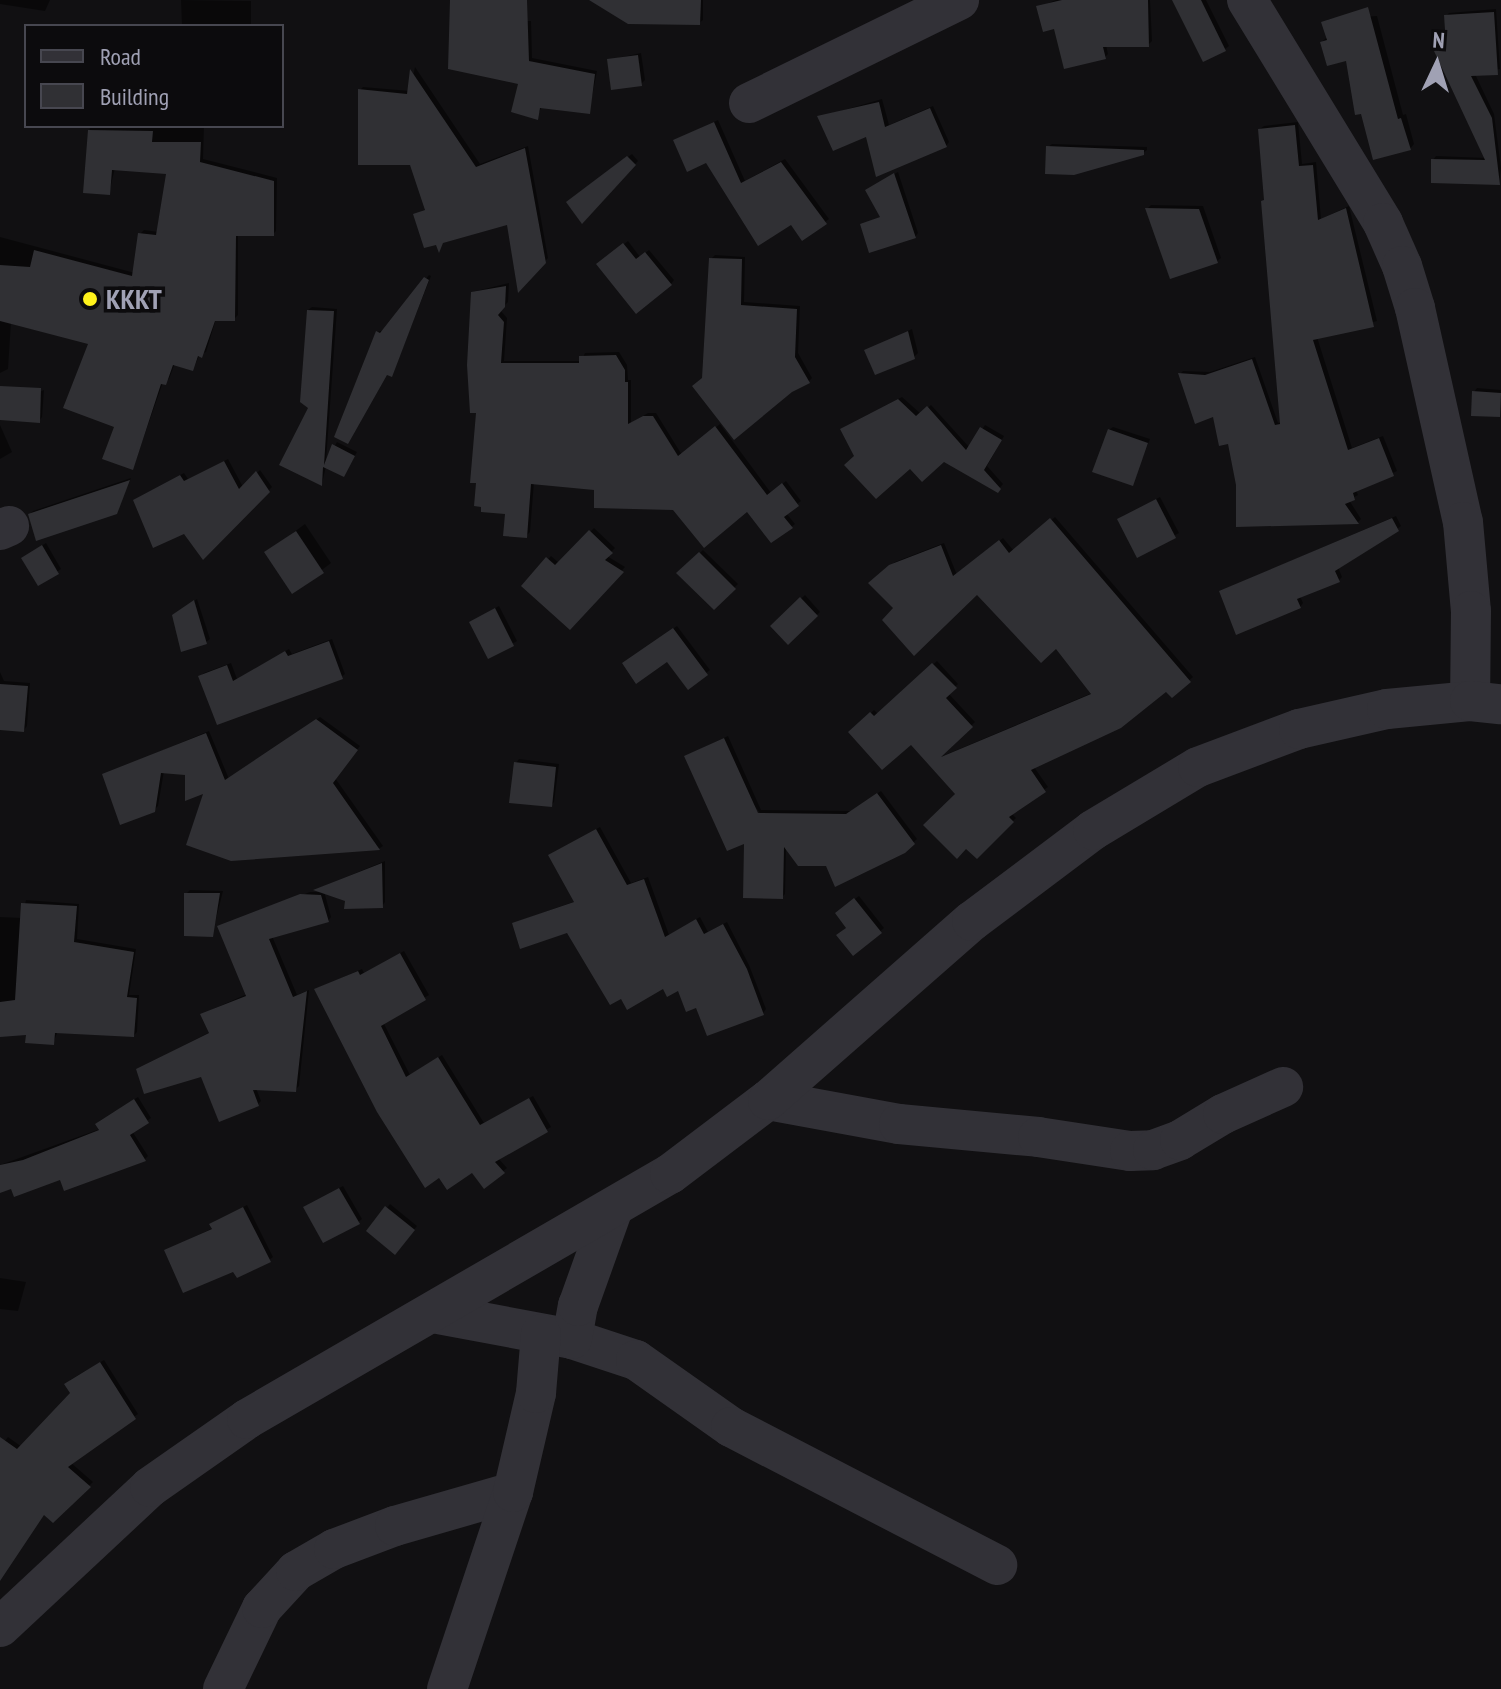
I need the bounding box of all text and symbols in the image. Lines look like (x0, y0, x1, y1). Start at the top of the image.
legend (24, 24, 284, 128)
north arrow (1397, 24, 1477, 104)
text: N (1432, 26, 1446, 54)
text: Road (100, 41, 141, 72)
text: Building (100, 81, 169, 112)
place label: KKKT (106, 282, 162, 316)
marker: KKKT (81, 290, 99, 308)

